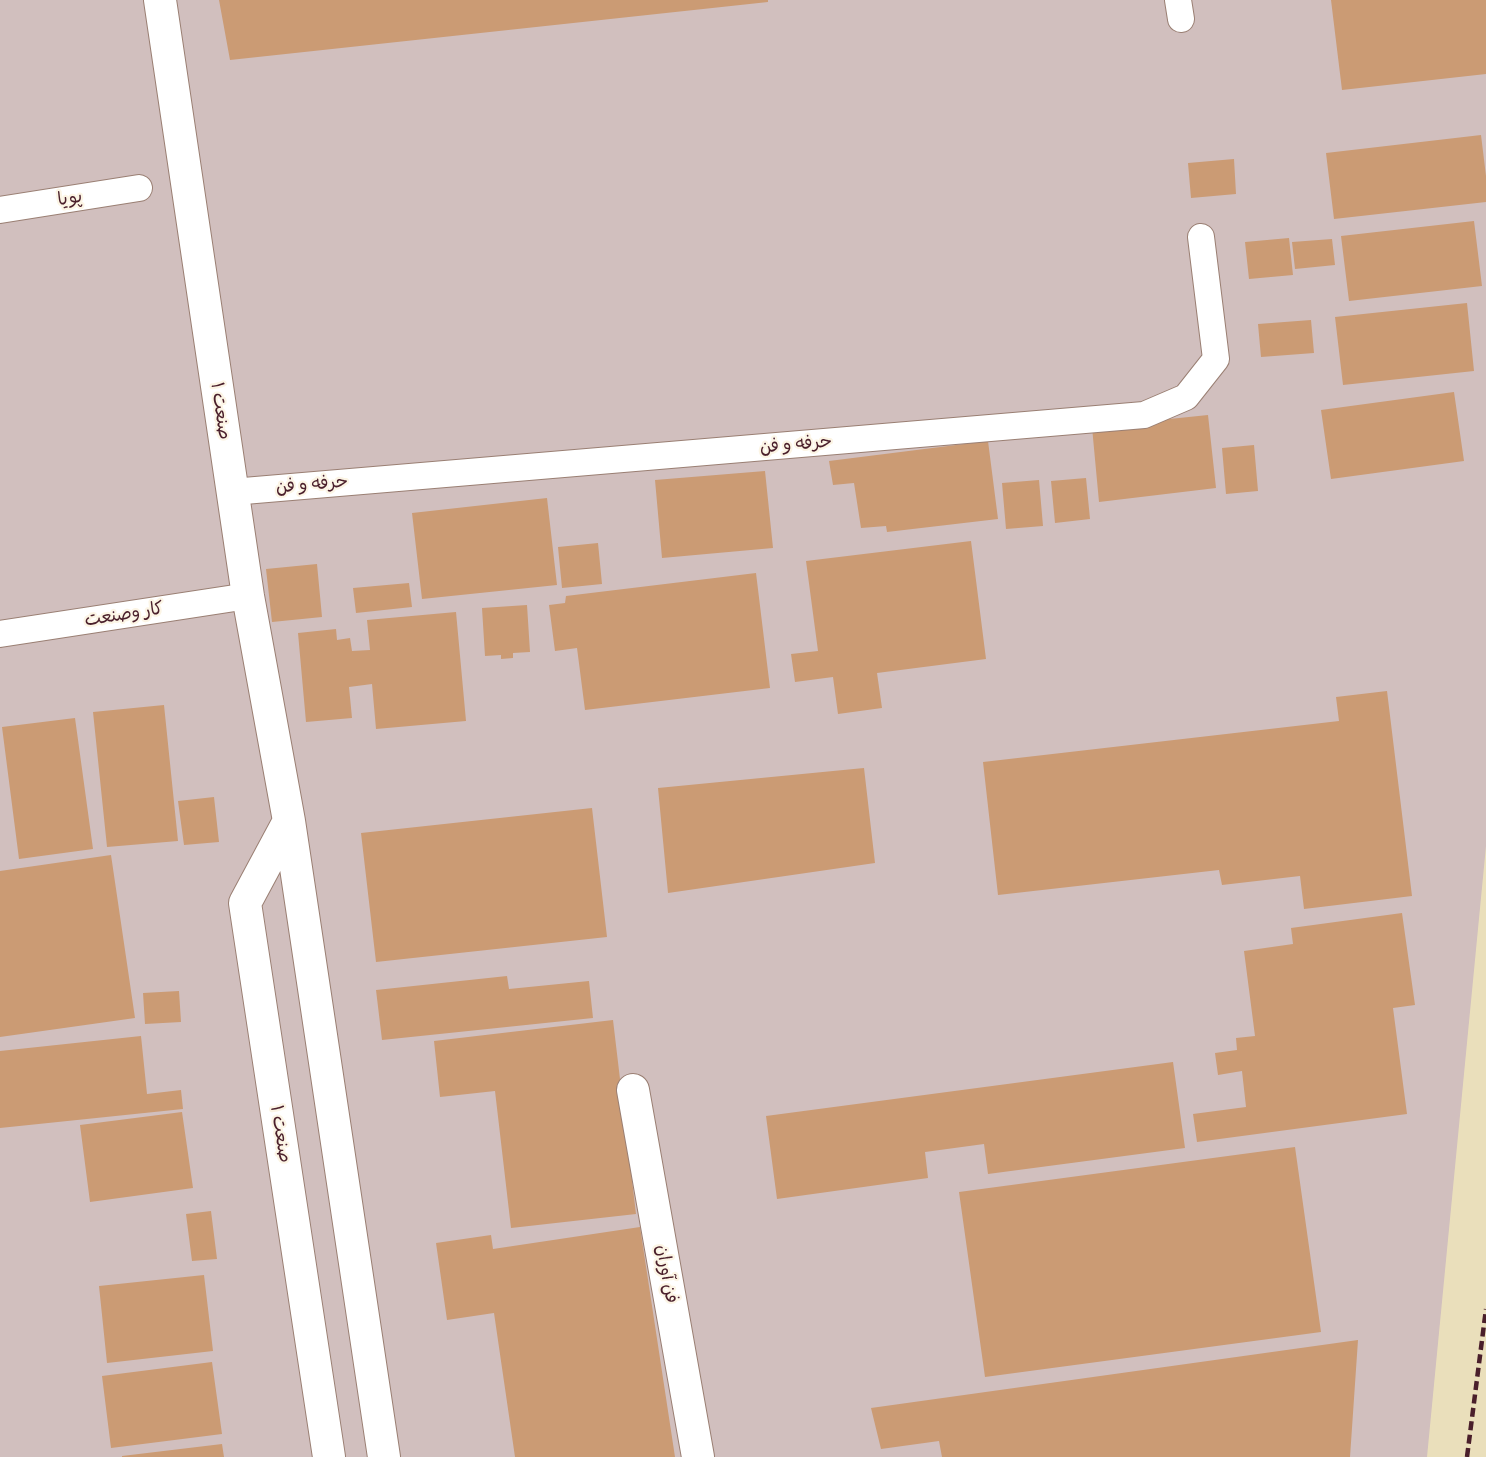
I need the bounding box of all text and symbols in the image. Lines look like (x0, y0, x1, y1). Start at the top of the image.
street label: پویا (56, 186, 84, 212)
street label: صنعت ۱ (205, 381, 235, 441)
street label: حرفه و فن (759, 431, 833, 459)
street label: حرفه و فن (275, 471, 349, 499)
street label: کار وصنعت (83, 598, 165, 632)
street label: صنعت ۱ (265, 1104, 295, 1164)
street label: فن آوران (650, 1243, 682, 1305)

